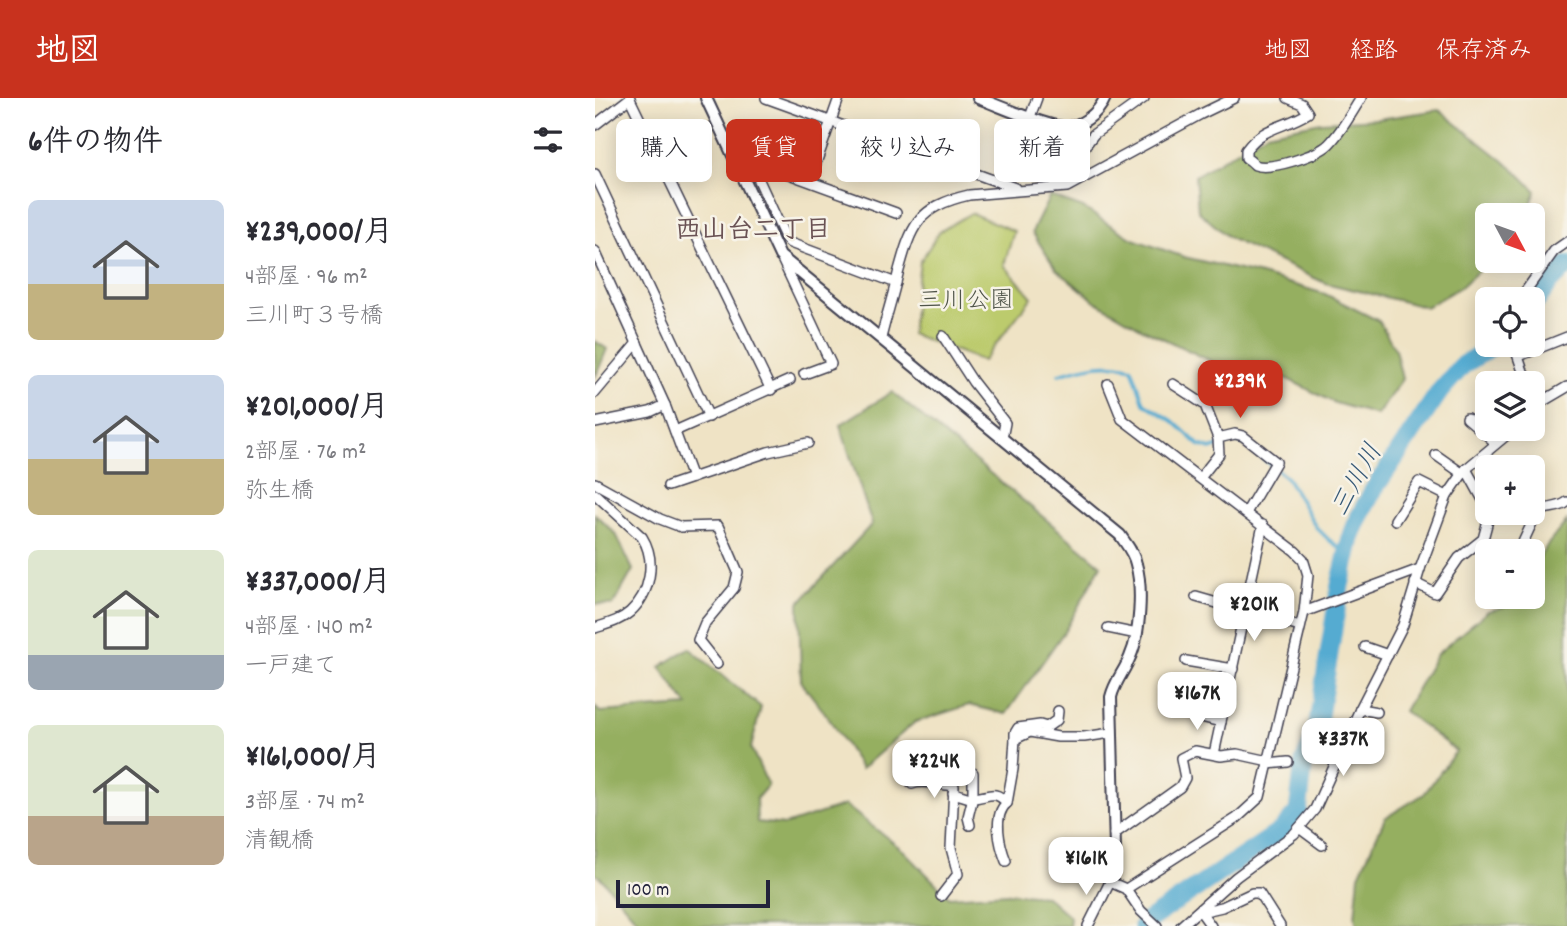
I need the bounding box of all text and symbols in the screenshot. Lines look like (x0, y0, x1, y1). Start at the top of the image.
text: 地図 (35, 30, 101, 77)
text: 地図 (1264, 35, 1312, 69)
text: 経路 (1350, 35, 1398, 69)
text: 保存済み (1436, 35, 1532, 69)
chip: 購入 (616, 119, 712, 182)
chip: 賃貸 (726, 119, 822, 182)
chip: 絞り込み (836, 119, 980, 182)
chip: 新着 (994, 119, 1090, 182)
icon: filters (529, 121, 567, 159)
text: 6件の物件 (28, 123, 163, 166)
north arrow (1475, 203, 1545, 273)
map controls (1475, 203, 1545, 609)
text: ¥239,000/月 (245, 213, 393, 256)
district label: 西山台二丁目 (675, 213, 831, 250)
icon: home (84, 228, 168, 312)
text: 4部屋 · 96 m² (245, 262, 368, 295)
park label: 三川公園 (918, 285, 1014, 319)
button: locate (1475, 287, 1545, 357)
text: 三川町３号橋 (245, 301, 383, 334)
pin: ¥239K (1191, 360, 1289, 420)
text: ¥239K (1214, 366, 1266, 399)
button: layers (1475, 371, 1545, 441)
text: ¥201,000/月 (245, 388, 389, 431)
icon: home (84, 403, 168, 487)
text: 2部屋 · 76 m² (245, 437, 366, 470)
water label: 三川川 (1323, 438, 1393, 524)
button: + (1475, 455, 1545, 525)
text: 弥生橋 (245, 476, 314, 509)
button: − (1475, 539, 1545, 609)
text: ¥337,000/月 (245, 563, 391, 606)
icon: home (84, 578, 168, 662)
pin: ¥201K (1205, 584, 1303, 643)
text: ¥201K (1229, 589, 1279, 622)
text: 4部屋 · 140 m² (245, 612, 373, 645)
text: 一戸建て (245, 651, 337, 684)
pin: ¥167K (1148, 672, 1246, 732)
text: ¥167K (1174, 678, 1220, 711)
pin: ¥337K (1294, 718, 1392, 778)
text: ¥337K (1318, 724, 1369, 757)
text: ¥161,000/月 (245, 738, 381, 781)
pin: ¥224K (885, 740, 983, 800)
text: ¥224K (908, 746, 960, 779)
icon: home (84, 753, 168, 837)
text: 3部屋 · 74 m² (245, 787, 365, 820)
text: 清観橋 (245, 826, 314, 859)
pin: ¥161K (1037, 838, 1135, 897)
text: ¥161K (1064, 843, 1108, 876)
scale bar (616, 877, 770, 909)
text: 100 m (627, 878, 669, 905)

